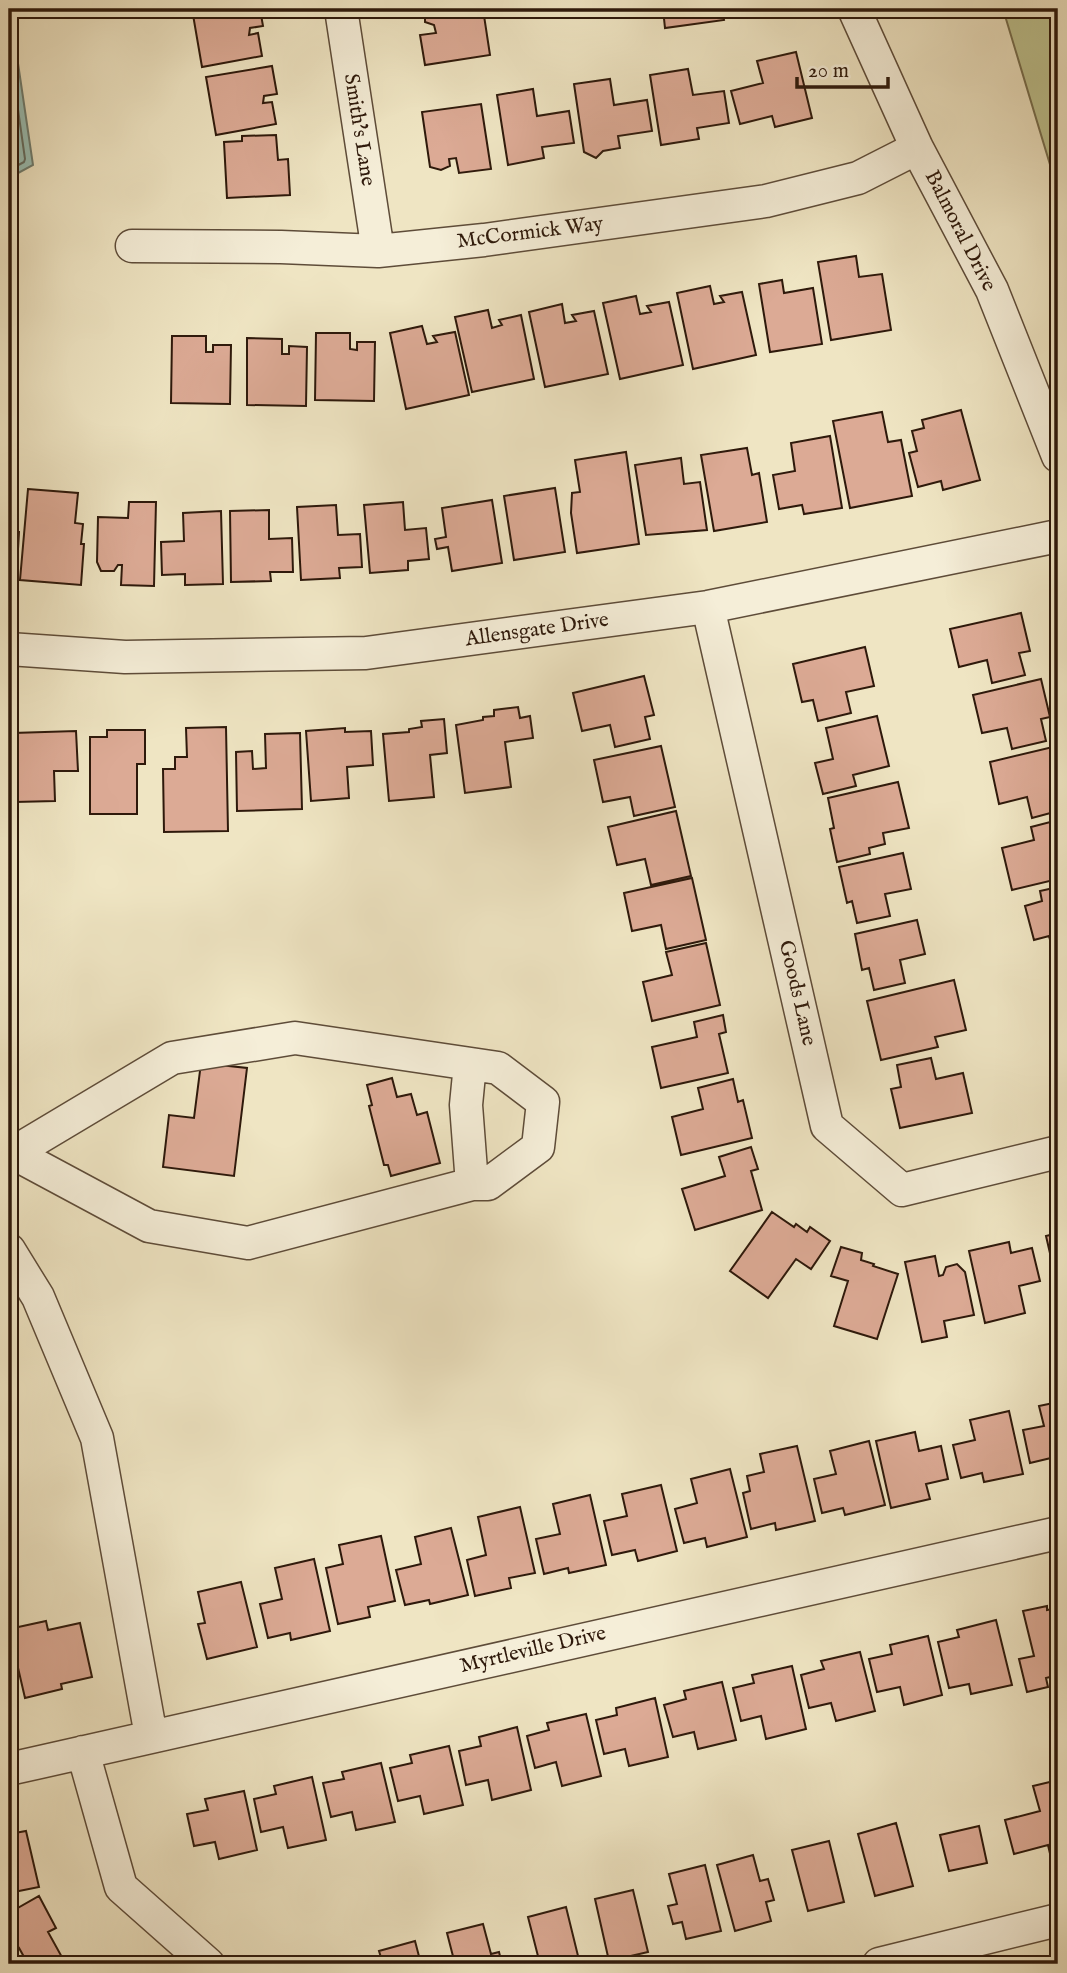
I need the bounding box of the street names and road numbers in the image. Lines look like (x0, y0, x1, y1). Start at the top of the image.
street label: Smith's Lane (337, 72, 381, 188)
street label: Balmoral Drive (918, 166, 1002, 296)
street label: McCormick Way (455, 211, 605, 255)
street label: Allensgate Drive (463, 607, 611, 654)
street label: Goods Lane (772, 938, 822, 1049)
street label: Myrtleville Drive (457, 1620, 609, 1680)

